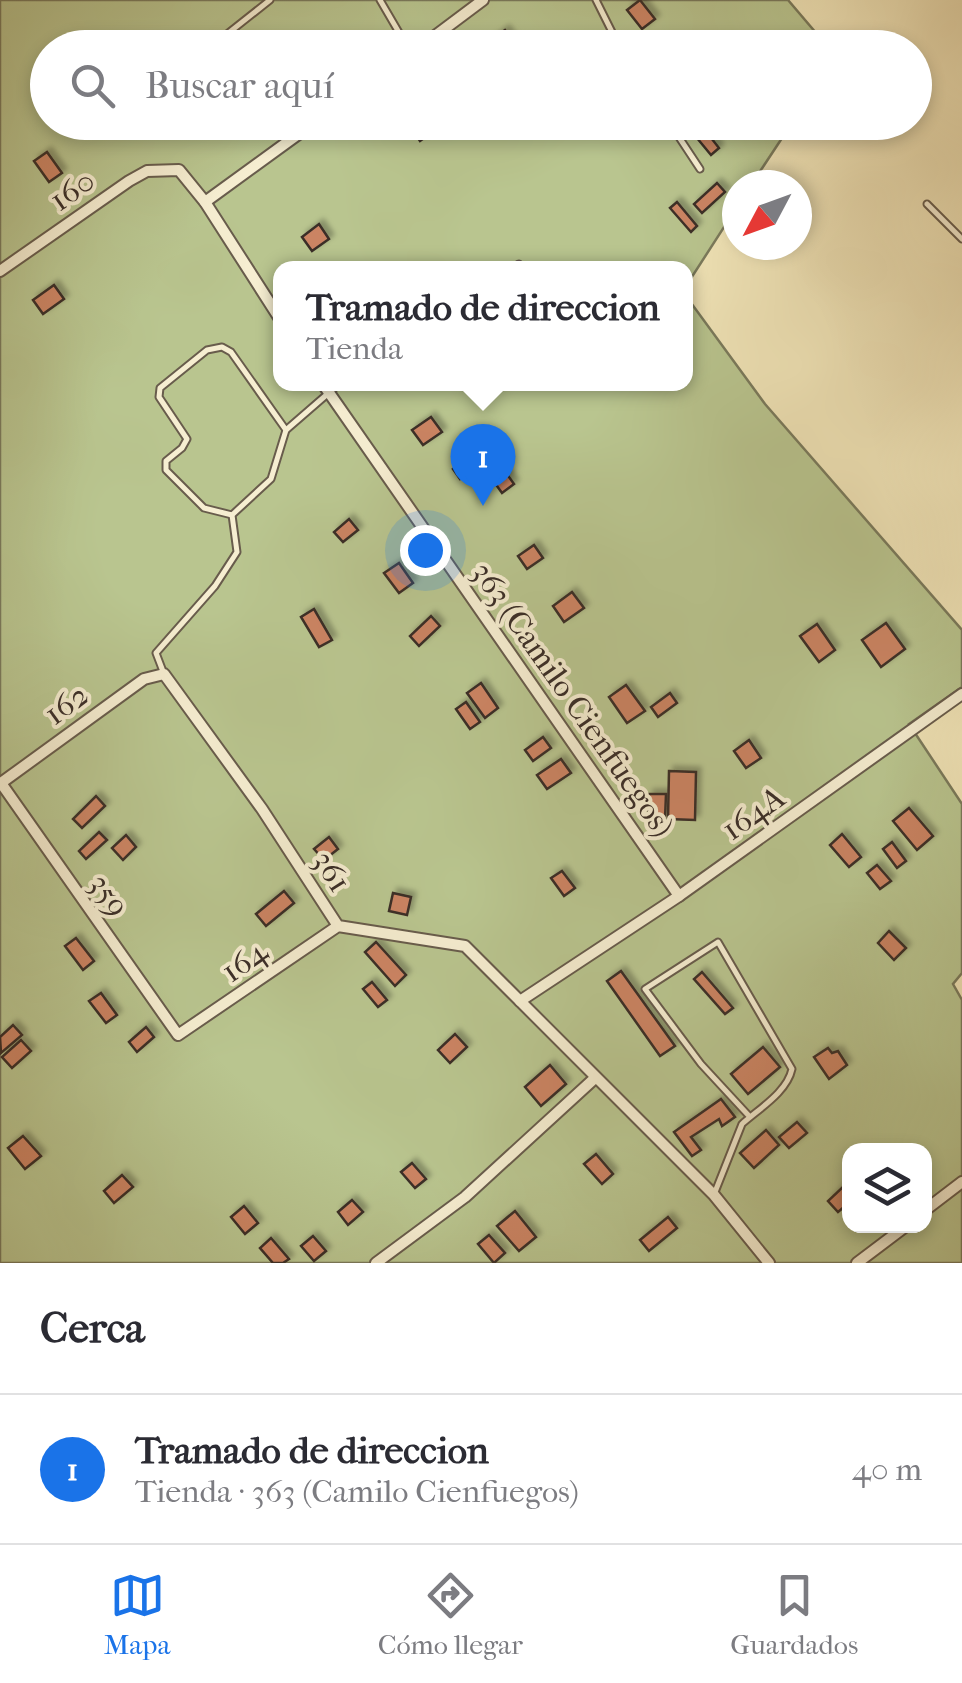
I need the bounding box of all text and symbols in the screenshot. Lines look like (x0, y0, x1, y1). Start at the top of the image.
search box (30, 30, 932, 140)
icon: search (65, 58, 120, 113)
text: Buscar aquí (145, 63, 334, 108)
street label: 160 (43, 162, 102, 219)
north arrow (722, 170, 812, 260)
popup (273, 261, 693, 391)
text: Tramado de direccion (306, 285, 660, 330)
text: Tienda (306, 330, 403, 367)
pin: 1 (450, 424, 516, 506)
your location (400, 525, 451, 576)
street label: 363 (Camilo Cienfuegos) (464, 555, 682, 844)
street label: 162 (37, 676, 95, 733)
street label: 164A (715, 779, 792, 848)
street label: 361 (305, 844, 358, 899)
street label: 359 (81, 867, 136, 924)
street label: 164 (214, 932, 275, 990)
map controls (842, 1143, 932, 1233)
button: layers (842, 1143, 932, 1233)
text: Cerca (40, 1304, 145, 1353)
text: Tramado de direccion (135, 1428, 489, 1473)
text: 1 (67, 1451, 78, 1488)
text: 40 m (852, 1451, 922, 1488)
text: Tienda · 363 (Camilo Cienfuegos) (135, 1473, 579, 1510)
tab: Mapa (104, 1568, 170, 1661)
tab: Cómo llegar (378, 1568, 523, 1661)
tab: Guardados (730, 1568, 858, 1661)

